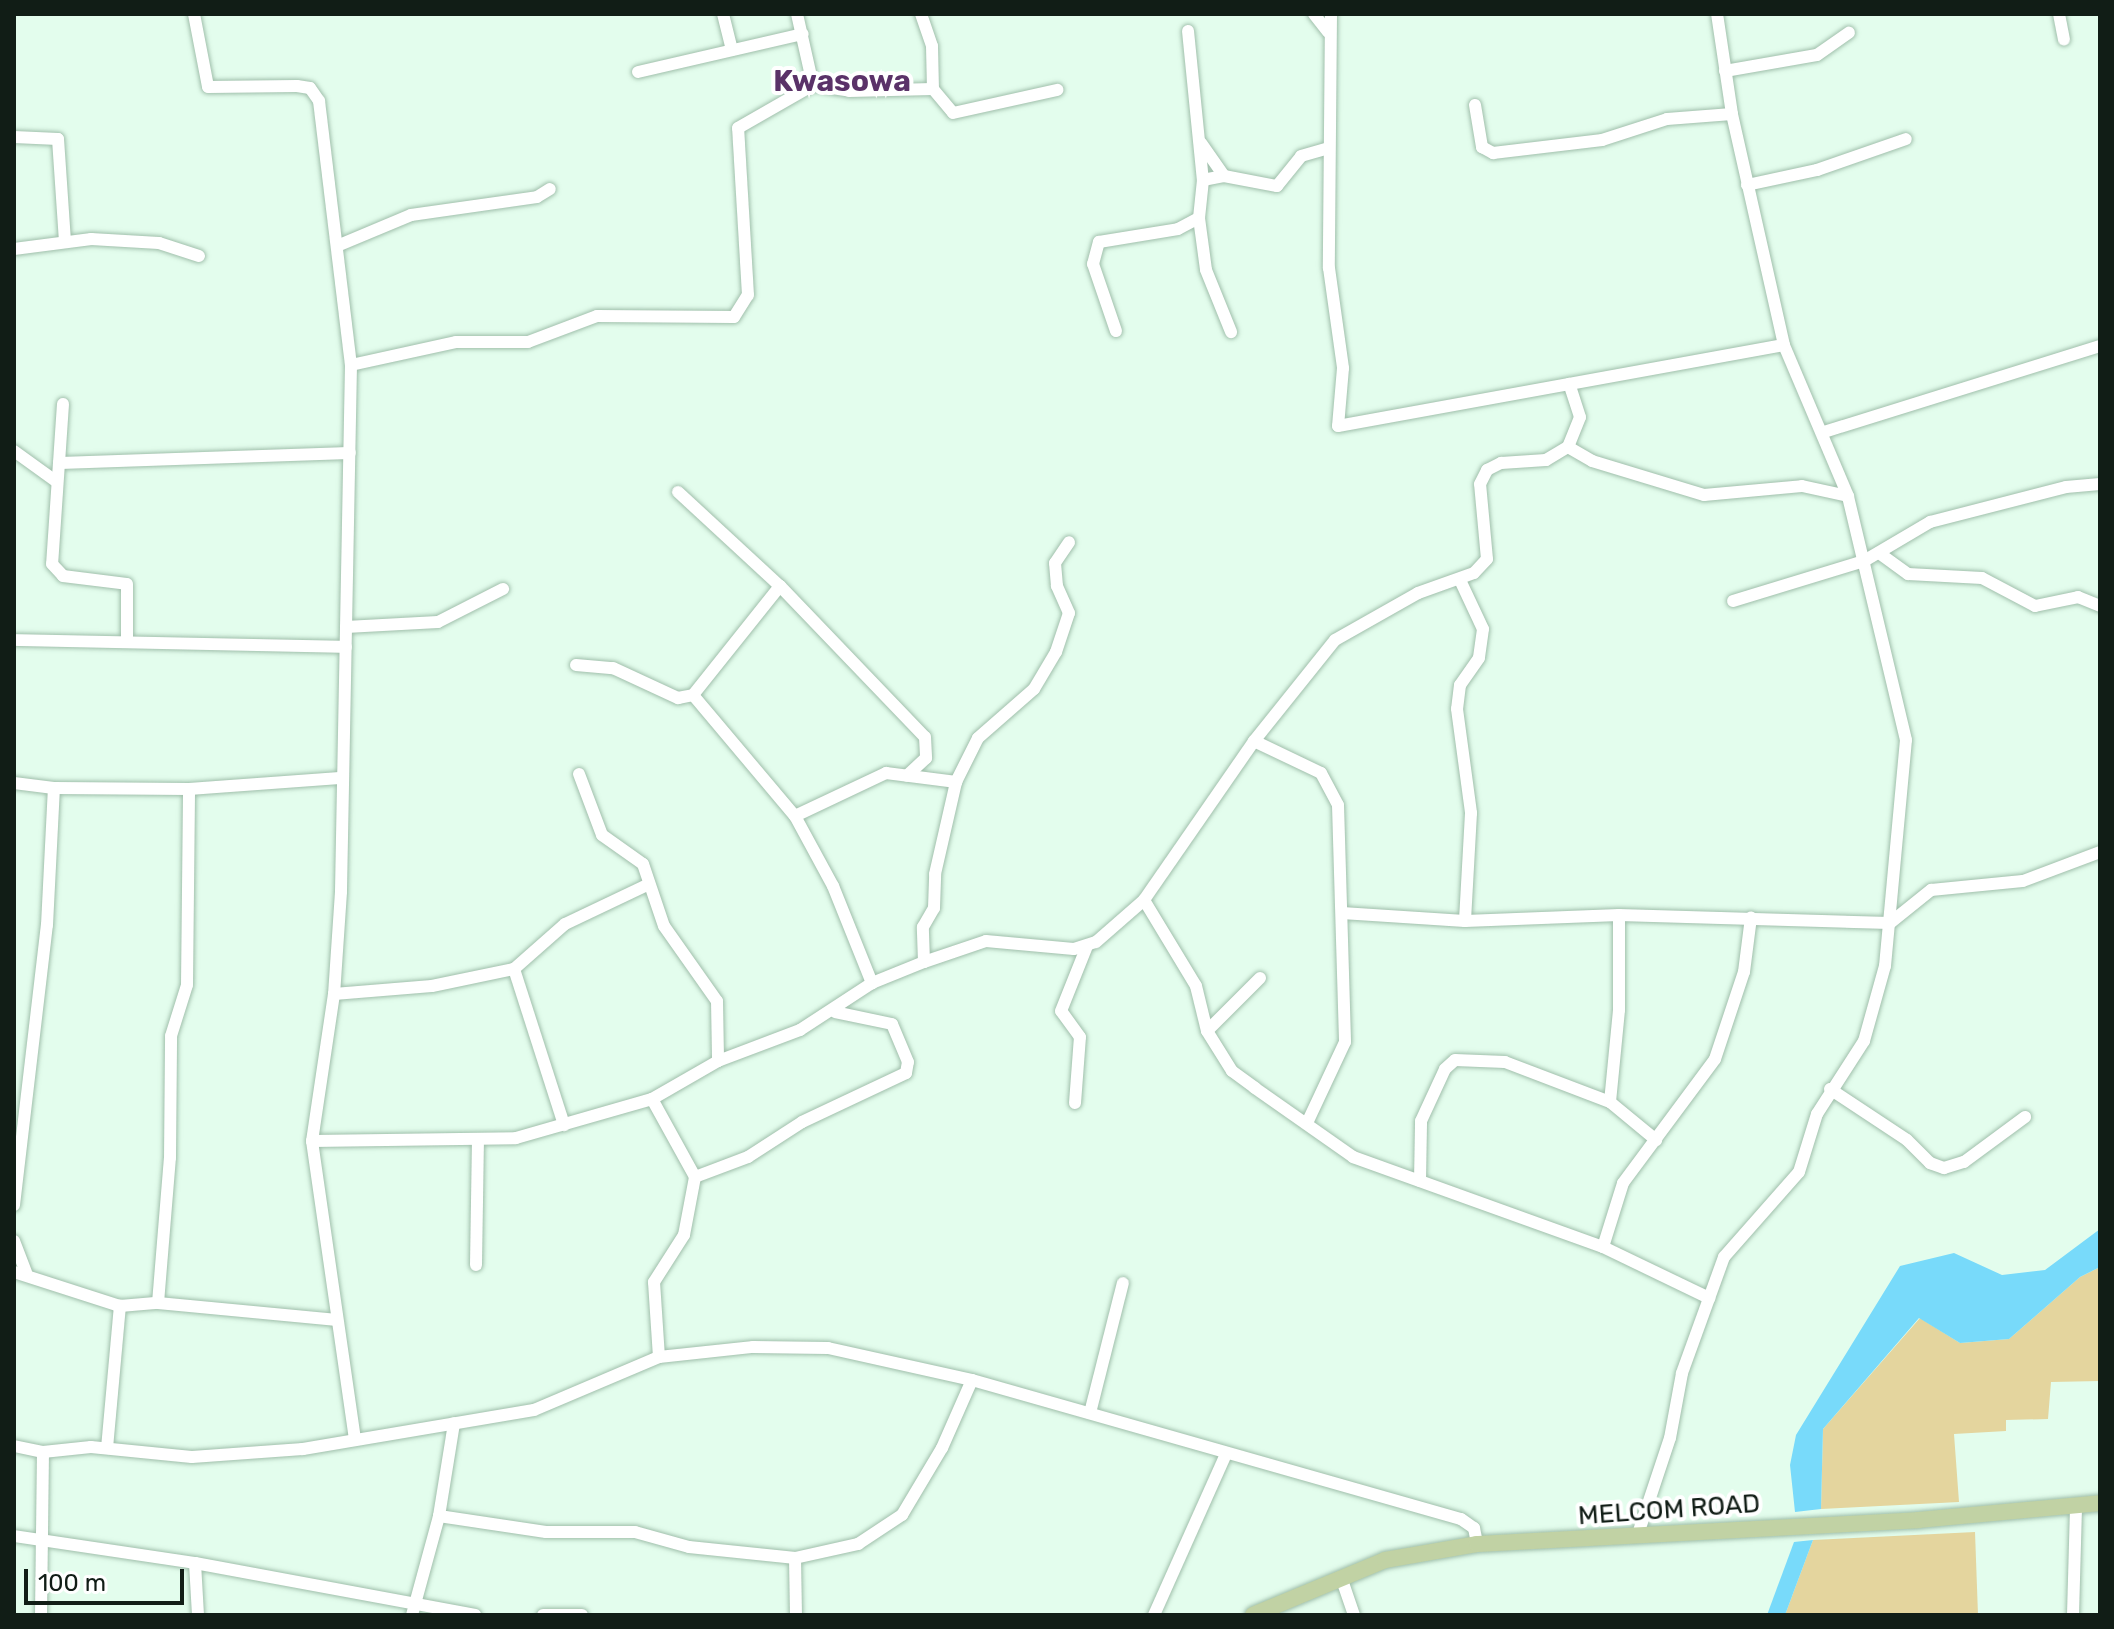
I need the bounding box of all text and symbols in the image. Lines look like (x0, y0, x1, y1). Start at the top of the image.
district label: Kwasowa (773, 63, 911, 99)
street label: MELCOM ROAD (1577, 1488, 1761, 1532)
scale bar (28, 1553, 188, 1603)
text: 100 m (38, 1569, 106, 1597)

